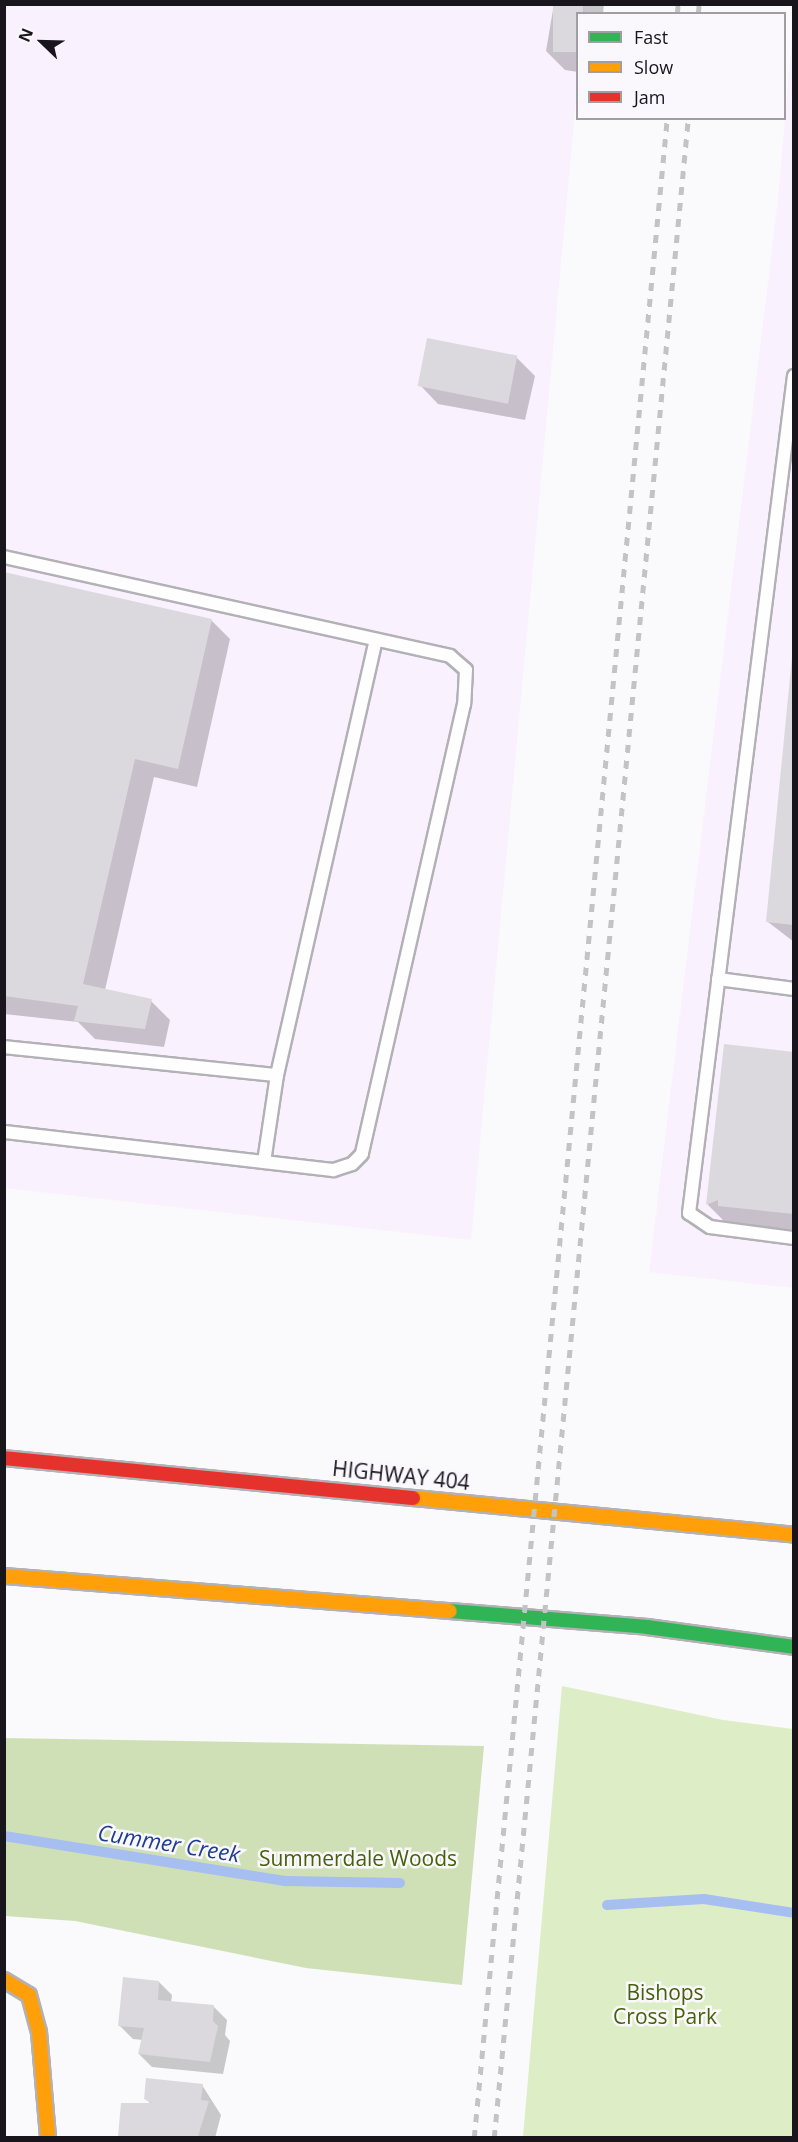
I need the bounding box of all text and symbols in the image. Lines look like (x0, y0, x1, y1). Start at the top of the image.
north arrow (12, 12, 72, 72)
legend (576, 12, 786, 120)
text: N (13, 25, 38, 45)
text: Fast (634, 25, 668, 49)
text: Slow (634, 55, 673, 79)
text: Jam (634, 85, 666, 109)
street label: HIGHWAY 404 (331, 1455, 471, 1495)
water label: Cummer Creek (96, 1819, 242, 1867)
park label: Summerdale Woods (259, 1845, 457, 1871)
park label: Bishops Cross Park (613, 1979, 717, 2029)

